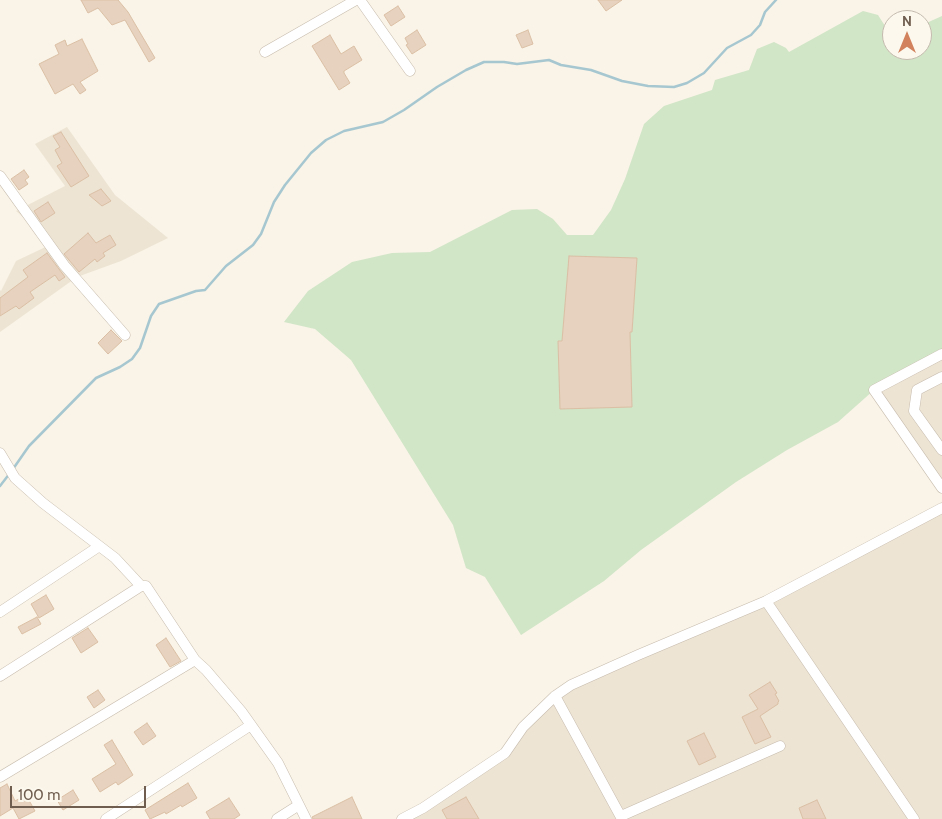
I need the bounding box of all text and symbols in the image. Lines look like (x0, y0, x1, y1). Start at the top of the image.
north arrow (882, 10, 932, 60)
text: N (902, 12, 912, 30)
scale bar (12, 776, 149, 808)
text: 100 m (18, 786, 60, 804)

